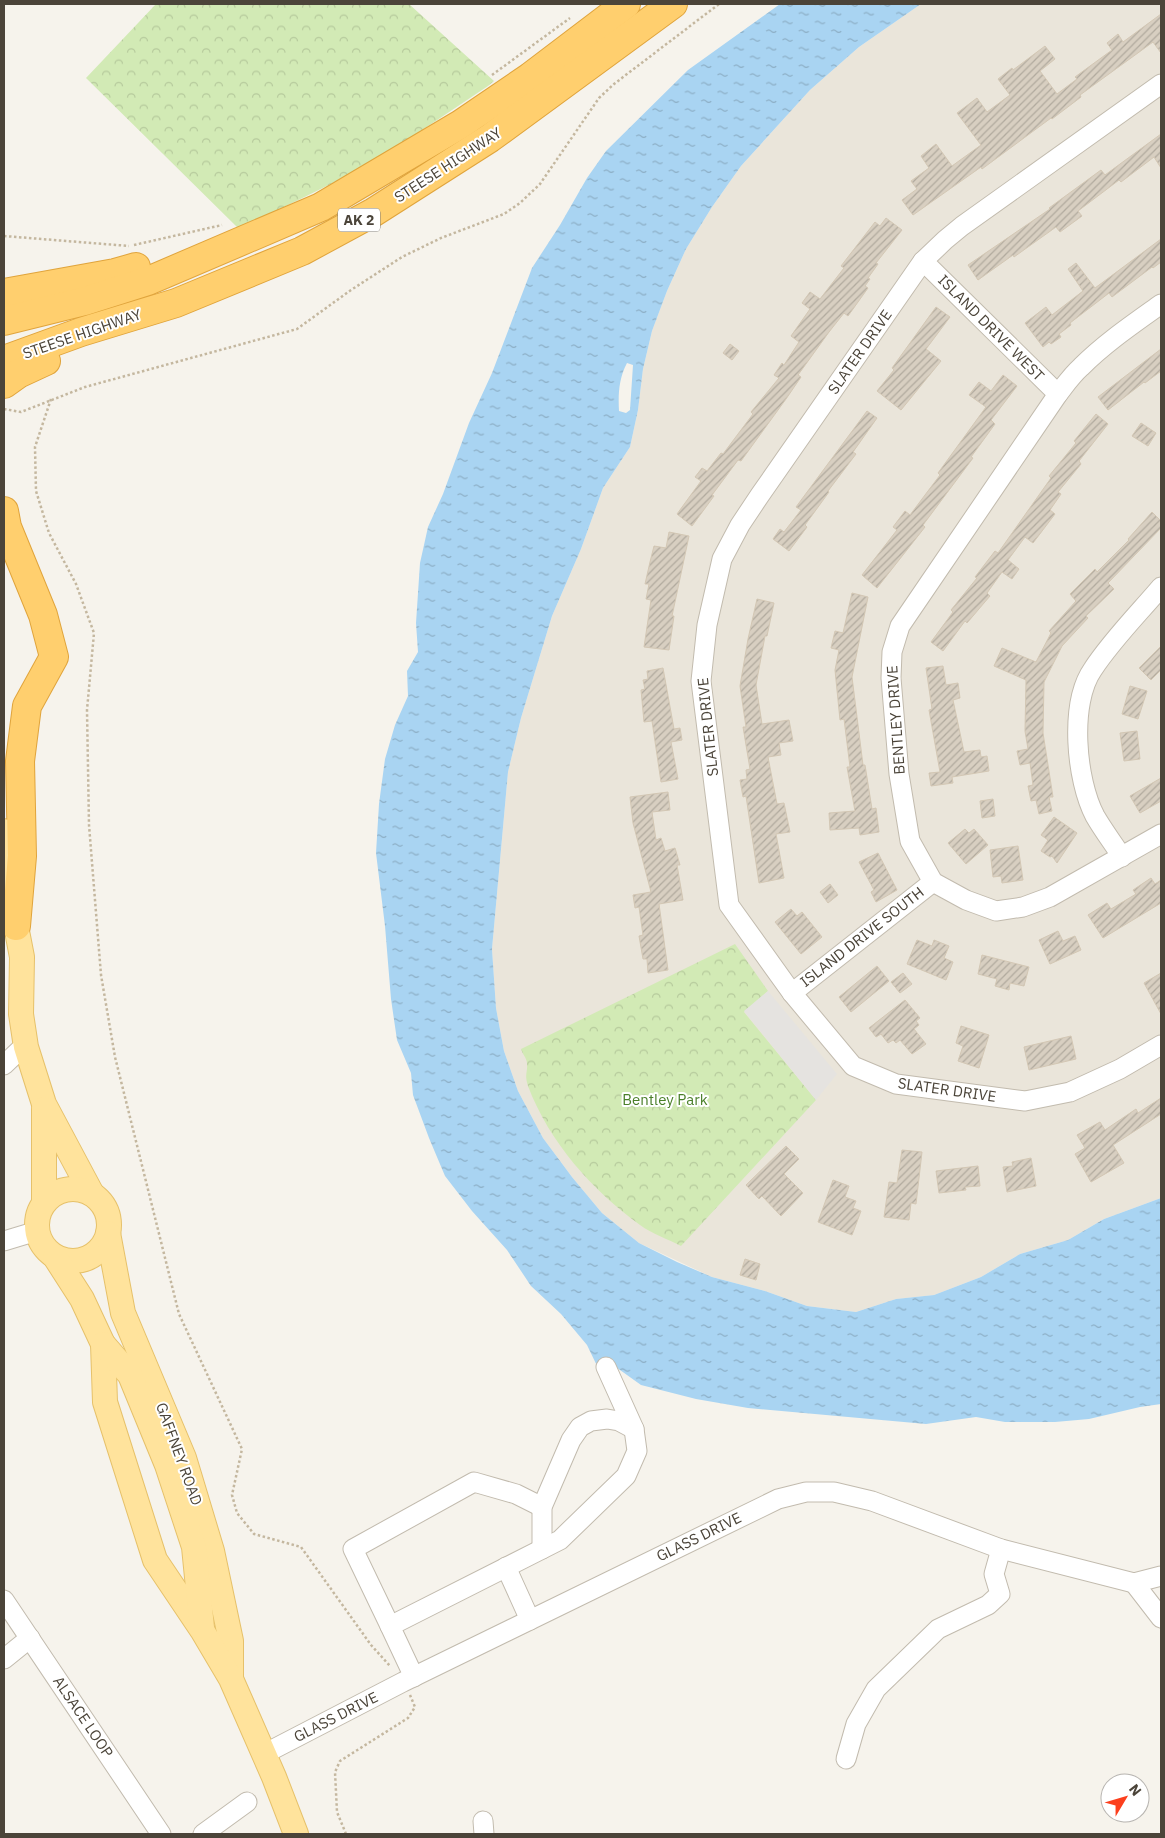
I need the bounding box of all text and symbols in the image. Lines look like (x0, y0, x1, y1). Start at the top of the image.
street label: STEESE HIGHWAY (390, 123, 505, 206)
road number: AK 2 (338, 208, 380, 232)
street label: ISLAND DRIVE WEST (934, 270, 1049, 385)
street label: STEESE HIGHWAY (20, 304, 144, 363)
street label: SLATER DRIVE (823, 306, 896, 398)
street label: BENTLEY DRIVE (882, 665, 909, 775)
street label: SLATER DRIVE (693, 677, 722, 777)
street label: ISLAND DRIVE SOUTH (796, 882, 927, 991)
street label: SLATER DRIVE (897, 1073, 997, 1106)
park label: Bentley Park (622, 1090, 708, 1109)
street label: GAFFNEY ROAD (152, 1400, 207, 1508)
street label: GLASS DRIVE (653, 1508, 744, 1565)
street label: ALSACE LOOP (49, 1672, 118, 1761)
street label: GLASS DRIVE (290, 1687, 381, 1746)
north arrow (1100, 1773, 1150, 1823)
text: N (1125, 1780, 1145, 1800)

